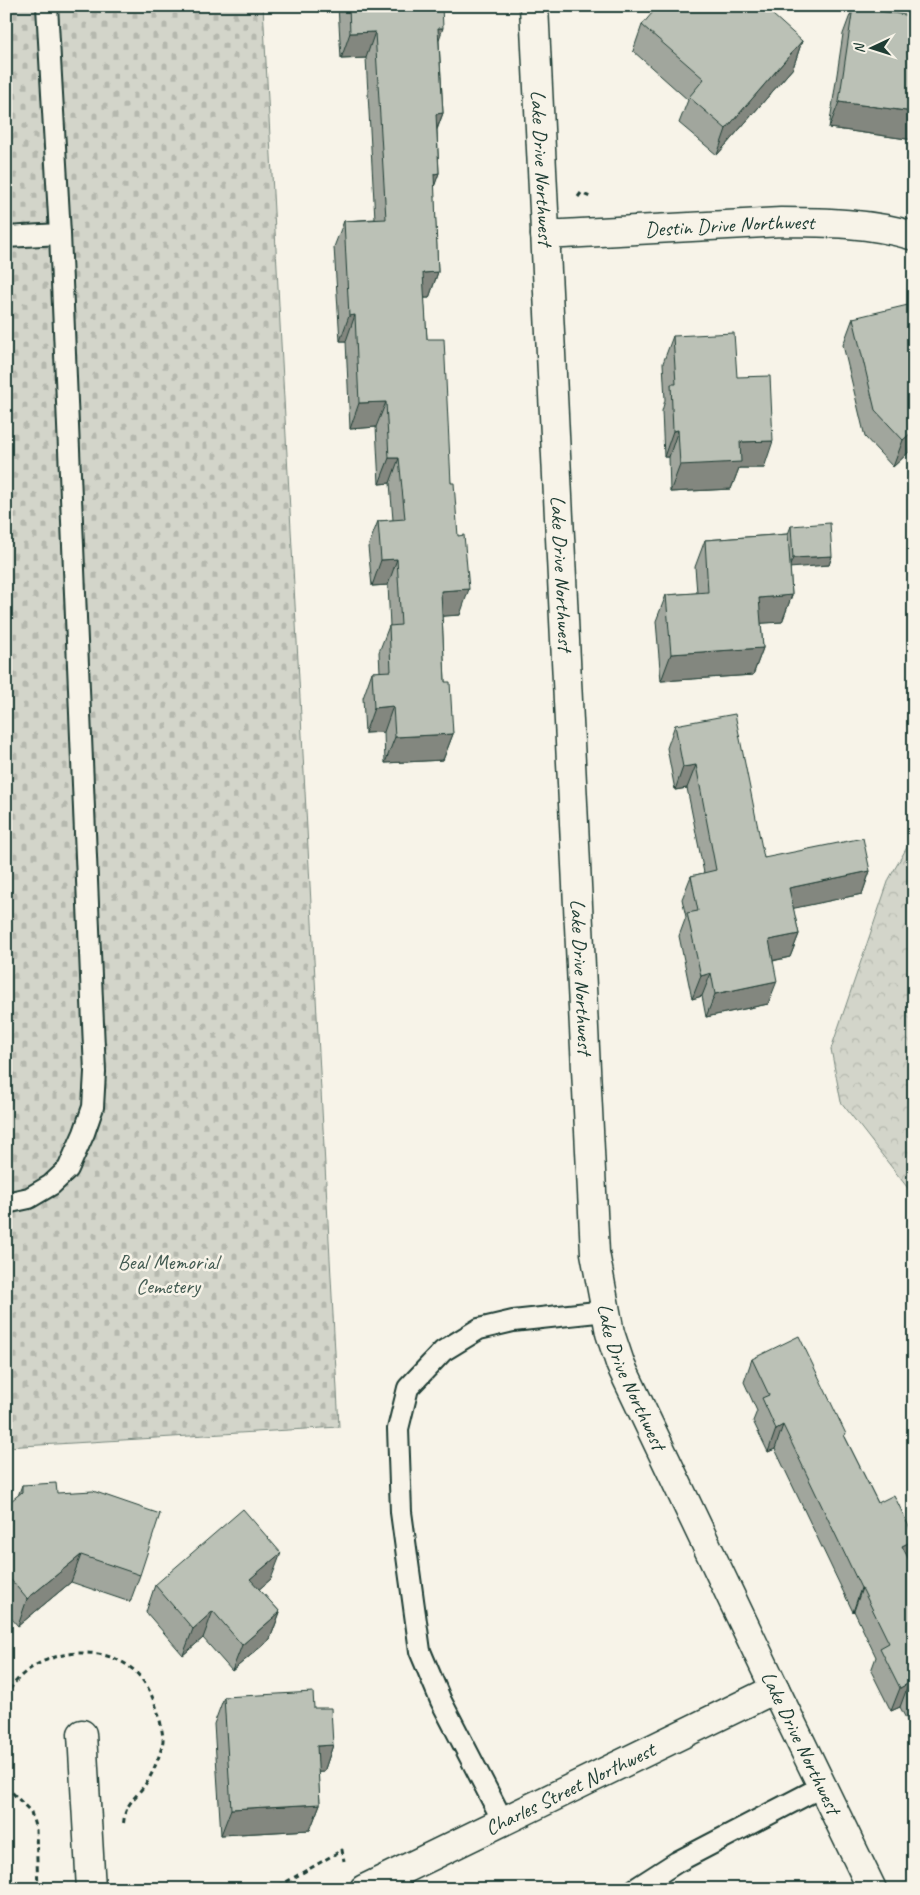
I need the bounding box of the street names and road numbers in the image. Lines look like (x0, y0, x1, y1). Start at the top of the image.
street label: Lake Drive Northwest (525, 90, 559, 249)
street label: Destin Drive Northwest (644, 209, 817, 242)
street label: Lake Drive Northwest (545, 495, 579, 655)
street label: Lake Drive Northwest (565, 899, 598, 1058)
street label: Lake Drive Northwest (592, 1302, 673, 1457)
street label: Lake Drive Northwest (755, 1667, 848, 1821)
street label: Charles Street Northwest (481, 1736, 661, 1841)

